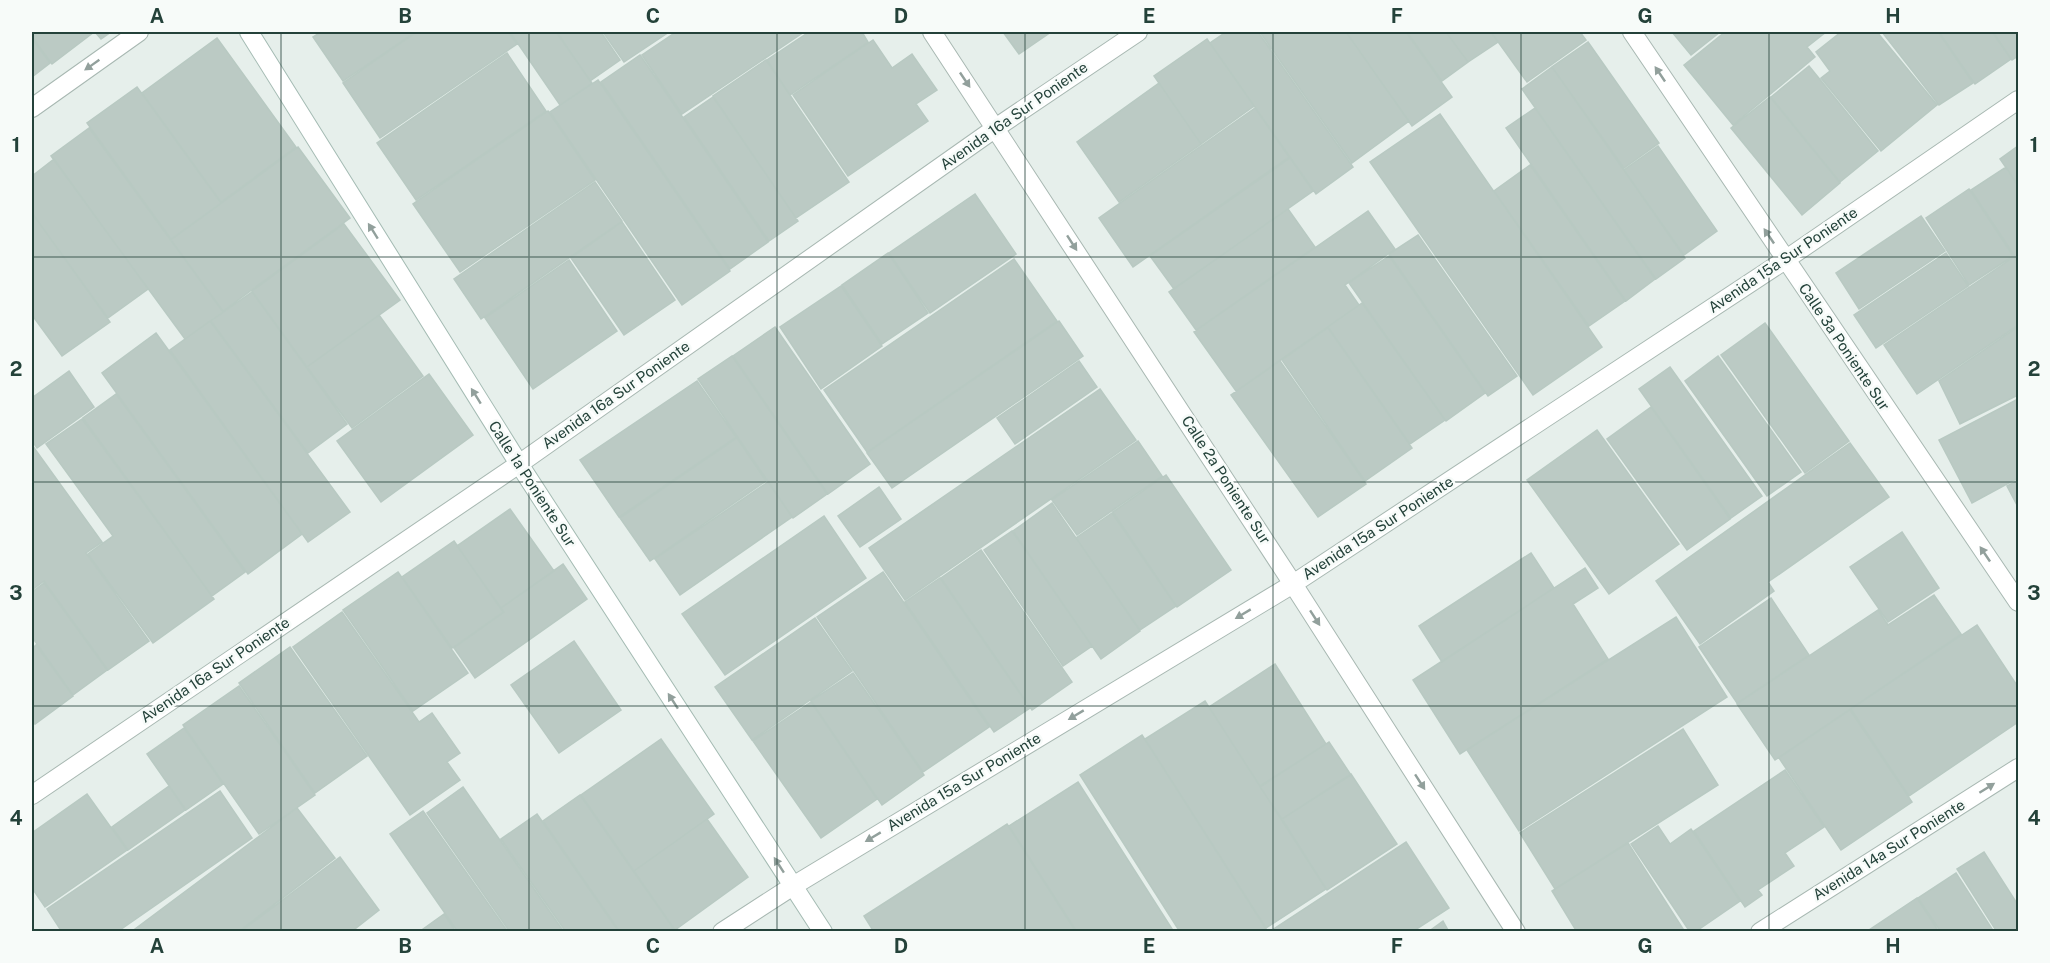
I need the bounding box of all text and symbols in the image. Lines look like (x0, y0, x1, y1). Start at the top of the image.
text: A (150, 4, 164, 28)
text: B (398, 4, 412, 28)
text: C (646, 4, 660, 28)
text: D (894, 4, 908, 28)
text: E (1143, 4, 1155, 28)
text: F (1391, 4, 1403, 28)
text: G (1637, 4, 1653, 28)
text: H (1885, 4, 1901, 28)
street label: Avenida 16a Sur Poniente (937, 58, 1091, 173)
one-way arrow (84, 59, 100, 71)
one-way arrow (1654, 67, 1666, 83)
one-way arrow (959, 72, 970, 88)
text: 1 (12, 133, 20, 157)
text: 1 (2030, 133, 2038, 157)
street label: Avenida 15a Sur Poniente (1705, 203, 1861, 316)
one-way arrow (368, 223, 379, 239)
one-way arrow (1763, 229, 1775, 245)
one-way arrow (1066, 235, 1077, 251)
street label: Calle 3a Poniente Sur (1795, 280, 1893, 414)
street label: Avenida 16a Sur Poniente (539, 337, 693, 452)
text: 2 (10, 357, 22, 381)
text: 2 (2028, 357, 2040, 381)
one-way arrow (471, 388, 482, 404)
street label: Calle 2a Poniente Sur (1179, 412, 1274, 547)
street label: Calle 1a Poniente Sur (485, 418, 580, 550)
street label: Avenida 15a Sur Poniente (1299, 472, 1456, 583)
one-way arrow (1980, 545, 1991, 562)
text: 3 (9, 581, 23, 605)
text: 3 (2027, 581, 2041, 605)
one-way arrow (1235, 608, 1251, 619)
one-way arrow (1309, 610, 1320, 626)
street label: Avenida 16a Sur Poniente (137, 613, 292, 726)
one-way arrow (668, 693, 679, 709)
one-way arrow (1068, 709, 1084, 720)
street label: Avenida 15a Sur Poniente (884, 729, 1044, 834)
one-way arrow (1415, 774, 1426, 790)
one-way arrow (1979, 783, 1995, 794)
street label: Avenida 14a Sur Poniente (1810, 796, 1968, 903)
text: 4 (9, 806, 23, 830)
text: 4 (2027, 806, 2041, 830)
one-way arrow (865, 832, 881, 843)
one-way arrow (774, 856, 785, 873)
text: A (150, 934, 164, 958)
text: B (398, 934, 412, 958)
text: C (646, 934, 660, 958)
text: D (894, 934, 908, 958)
text: E (1143, 934, 1155, 958)
text: F (1391, 934, 1403, 958)
text: G (1637, 934, 1653, 958)
text: H (1885, 934, 1901, 958)

